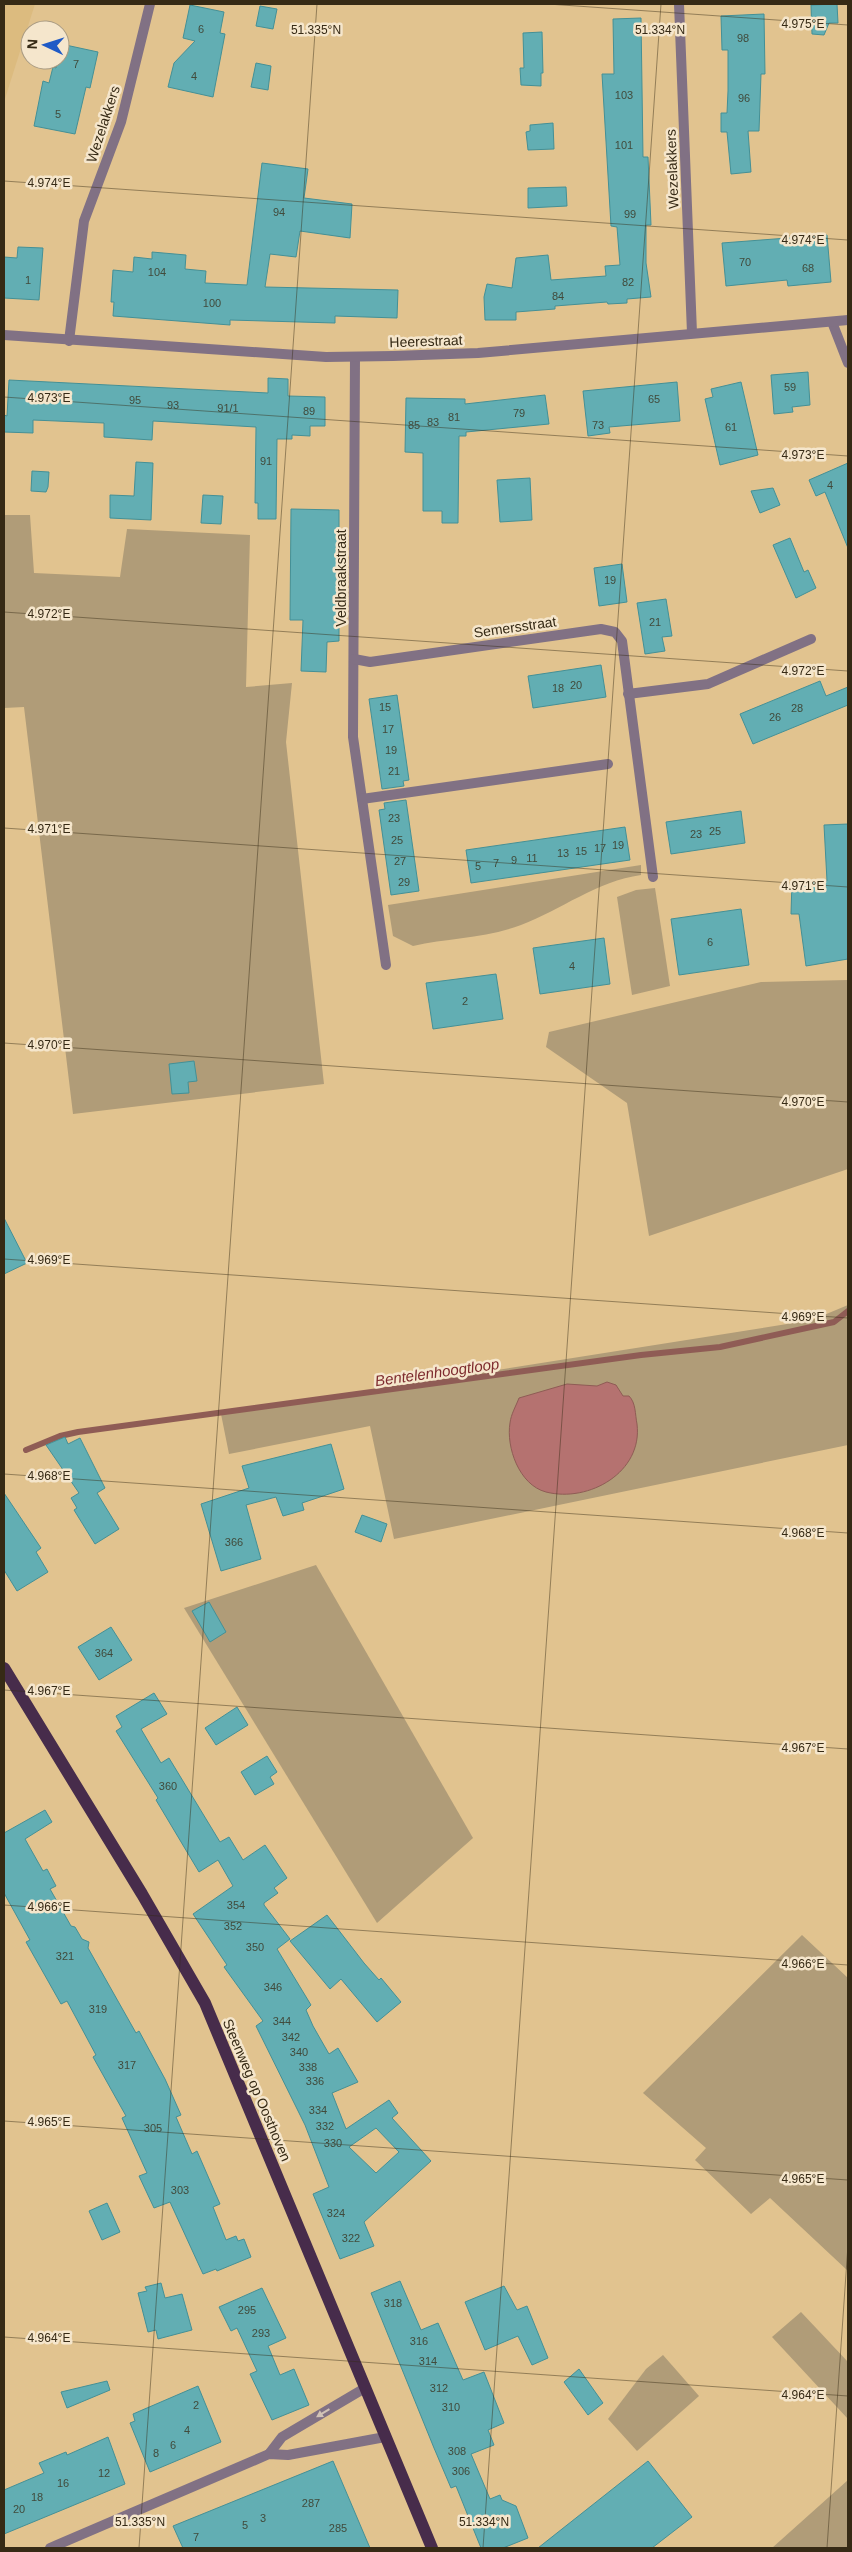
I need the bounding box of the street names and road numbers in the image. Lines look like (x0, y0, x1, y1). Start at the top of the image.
street label: Wezelakkers (83, 84, 123, 164)
street label: Wezelakkers (663, 129, 681, 209)
street label: Heerestraat (389, 332, 463, 350)
street label: Veldbraakstraat (333, 529, 349, 627)
street label: Semersstraat (473, 613, 557, 641)
street label: Steenweg op Oosthoven (220, 2016, 294, 2164)

